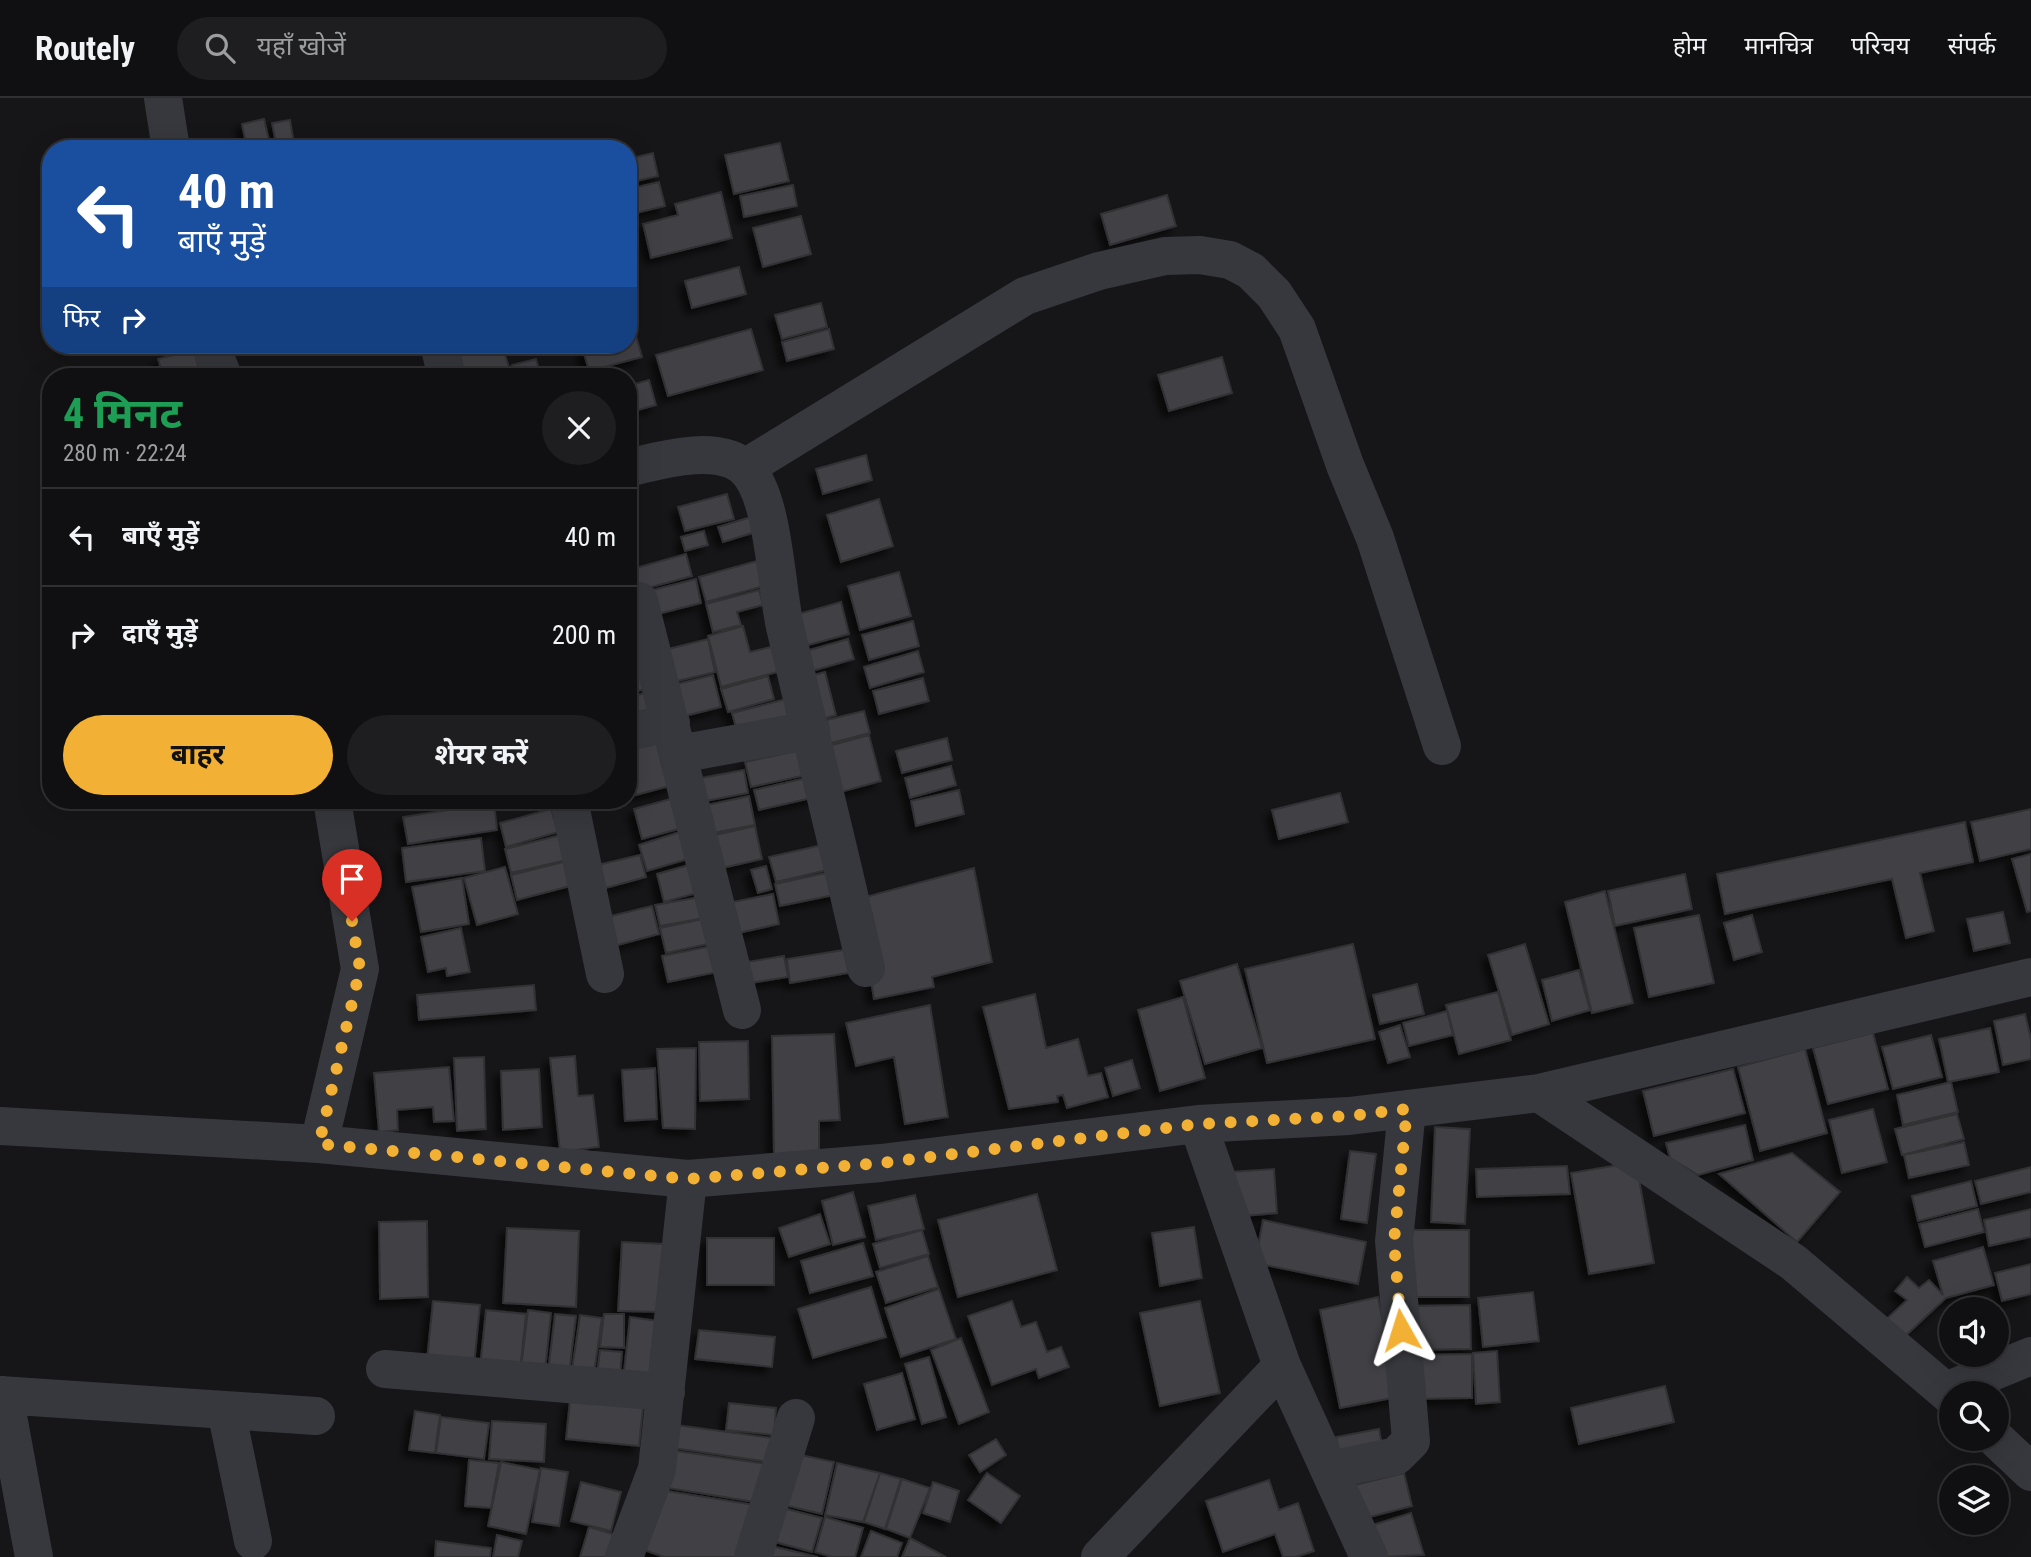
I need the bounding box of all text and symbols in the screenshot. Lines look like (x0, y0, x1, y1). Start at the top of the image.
search box (177, 17, 667, 80)
text: Routely (35, 29, 135, 68)
icon: search (201, 29, 239, 67)
text: यहाँ खोजें (257, 31, 346, 61)
text: होम (1673, 32, 1706, 60)
text: मानचित्र (1744, 32, 1813, 60)
text: परिचय (1851, 32, 1910, 60)
text: संपर्क (1948, 32, 1996, 60)
text: 40 m (178, 163, 275, 220)
icon: left (63, 168, 154, 259)
text: बाएँ मुड़ें (178, 222, 266, 260)
icon: right (114, 301, 152, 339)
text: फिर (63, 303, 100, 333)
text: 4 मिनट (63, 389, 182, 438)
button: close (542, 391, 616, 465)
text: 280 m · 22:24 (63, 440, 187, 467)
icon: left (63, 518, 101, 556)
text: बाएँ मुड़ें (122, 520, 199, 550)
text: 40 m (565, 522, 616, 552)
icon: right (63, 616, 101, 654)
text: दाएँ मुड़ें (122, 618, 198, 648)
text: 200 m (552, 620, 616, 650)
button: बाहर (63, 715, 333, 795)
button: शेयर करें (347, 715, 616, 795)
pin (322, 849, 382, 921)
icon: arrive (333, 860, 371, 898)
position arrow (1364, 1293, 1438, 1367)
map controls (1939, 1297, 2009, 1535)
button: sound (1939, 1297, 2009, 1367)
button: search (1939, 1381, 2009, 1451)
button: layers (1939, 1465, 2009, 1535)

